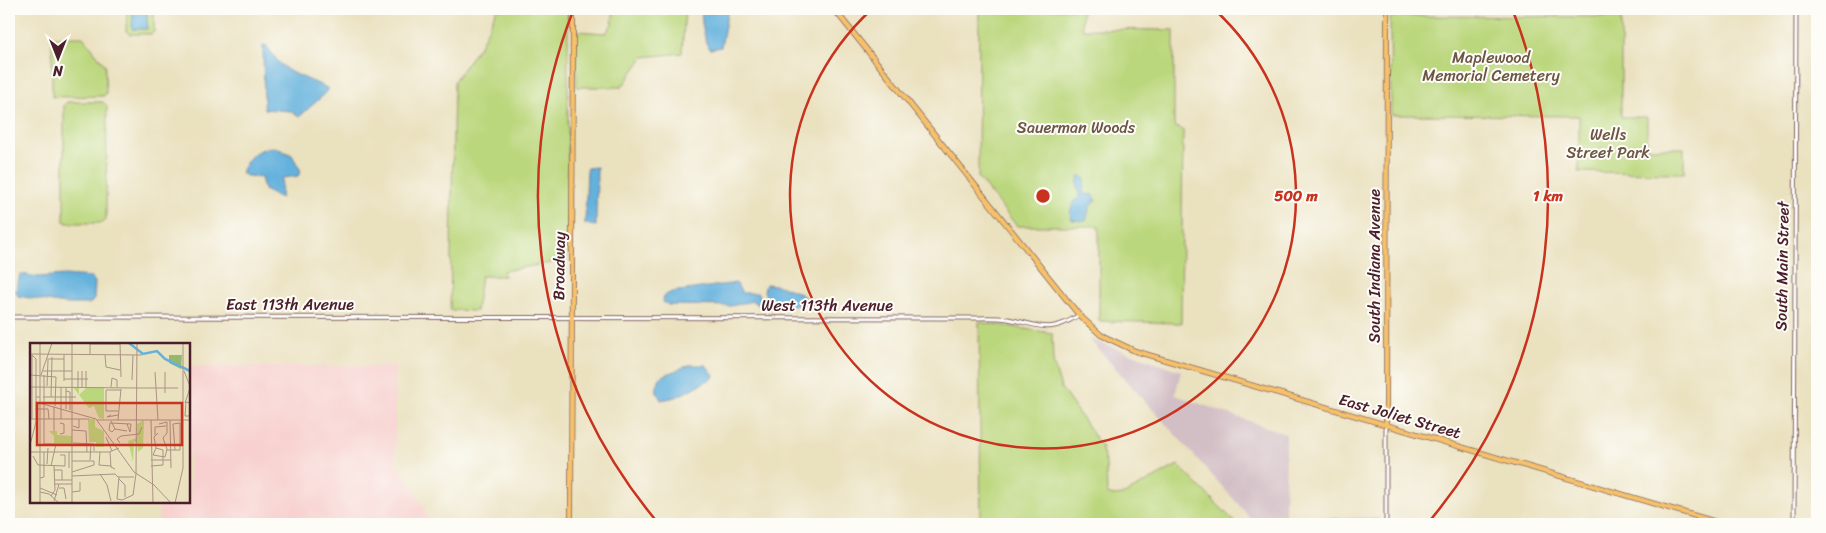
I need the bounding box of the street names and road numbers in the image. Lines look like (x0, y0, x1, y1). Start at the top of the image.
street label: South Indiana Avenue (1360, 189, 1389, 343)
street label: South Main Street (1766, 200, 1798, 331)
street label: Broadway (544, 231, 574, 301)
street label: East 113th Avenue (226, 290, 354, 319)
street label: West 113th Avenue (761, 291, 893, 320)
street label: East Joliet Street (1335, 385, 1465, 447)

